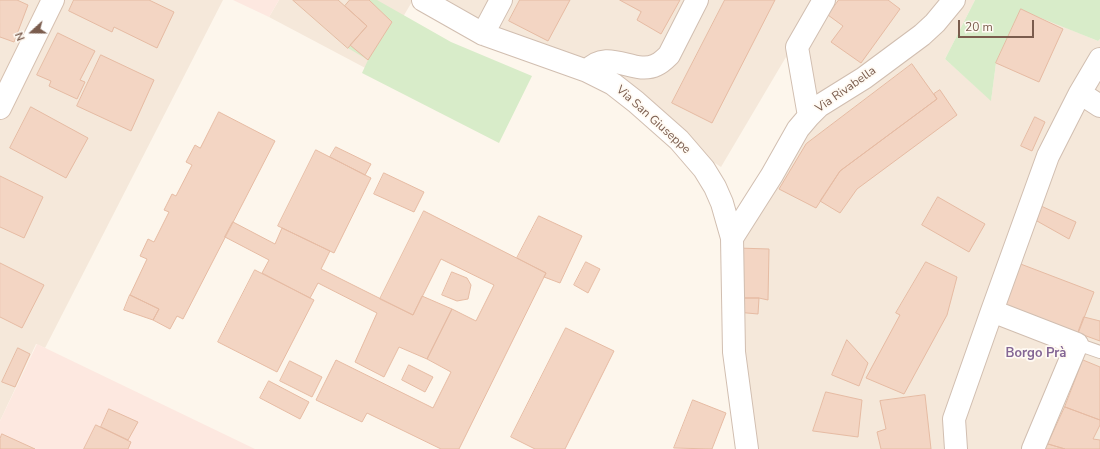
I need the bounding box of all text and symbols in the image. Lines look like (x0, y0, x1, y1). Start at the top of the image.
north arrow (12, 12, 52, 52)
scale bar (960, 12, 1036, 38)
text: 20 m (965, 19, 993, 35)
text: N (12, 30, 29, 43)
street label: Via Rivabella (813, 64, 879, 116)
street label: Via San Giuseppe (613, 83, 693, 157)
district label: Borgo Prà (1006, 346, 1066, 362)

